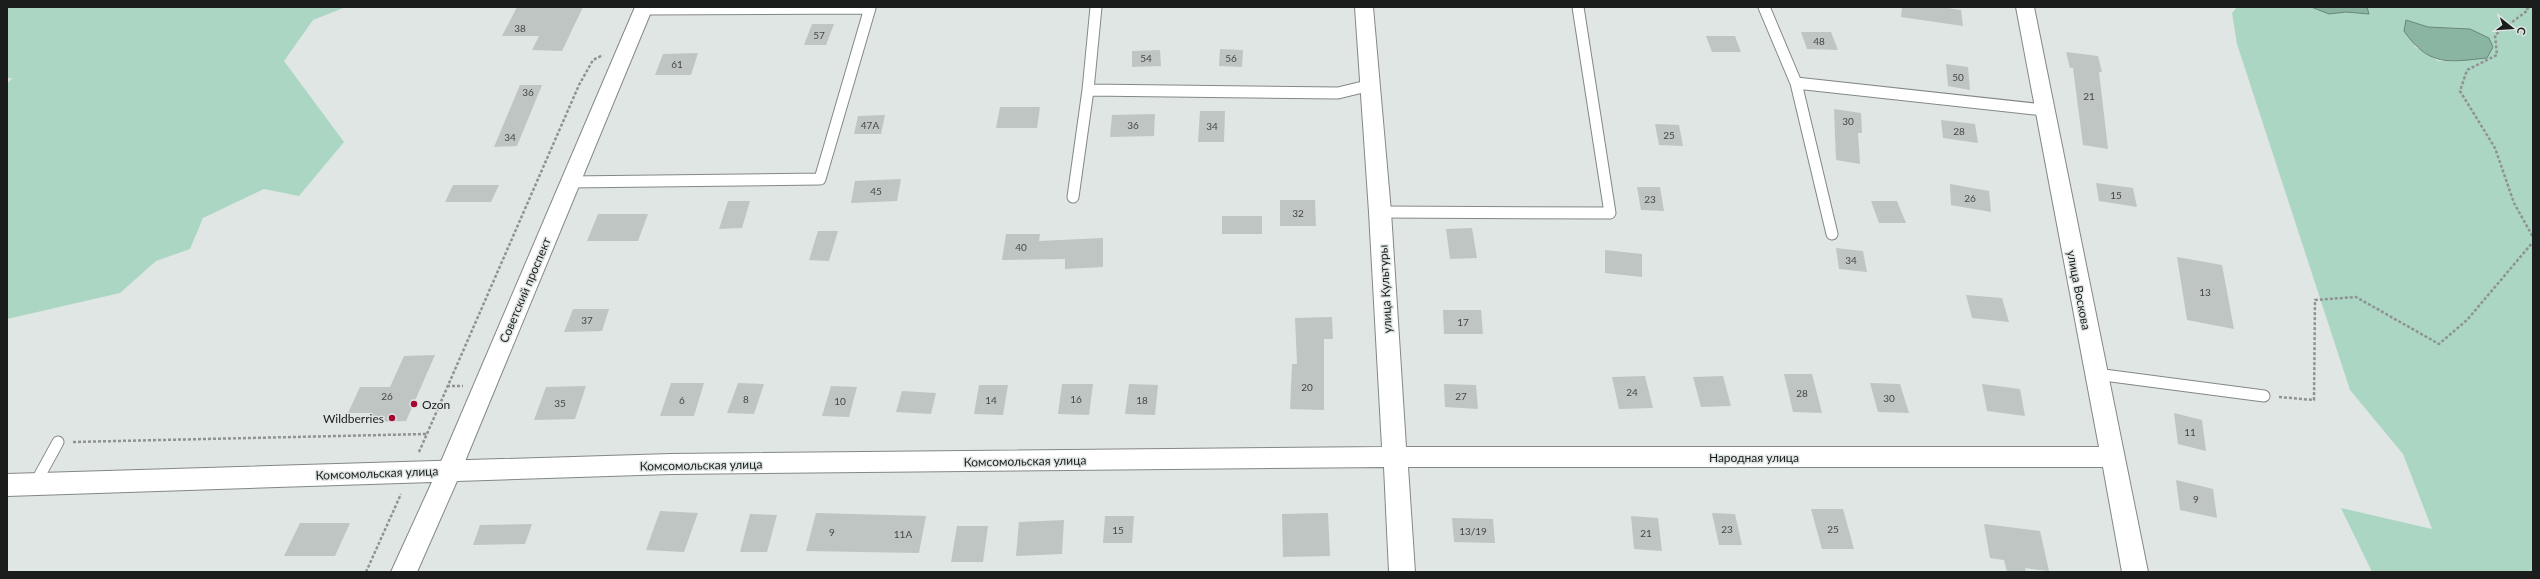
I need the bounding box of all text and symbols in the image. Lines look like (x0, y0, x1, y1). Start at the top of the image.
north arrow (2492, 8, 2532, 48)
house number: 38 (514, 22, 526, 34)
text: С (2515, 26, 2529, 37)
house number: 57 (813, 29, 825, 41)
house number: 48 (1813, 35, 1825, 47)
house number: 54 (1140, 52, 1152, 64)
house number: 56 (1225, 52, 1237, 64)
house number: 61 (671, 58, 683, 70)
house number: 50 (1952, 71, 1964, 83)
house number: 36 (522, 86, 534, 98)
house number: 21 (2083, 90, 2095, 102)
house number: 30 (1842, 115, 1854, 127)
house number: 47А (861, 119, 879, 131)
house number: 36 (1127, 119, 1139, 131)
house number: 34 (1206, 120, 1218, 132)
house number: 28 (1953, 125, 1965, 137)
house number: 25 (1663, 129, 1675, 141)
house number: 34 (504, 131, 516, 143)
house number: 45 (870, 185, 882, 197)
house number: 15 (2110, 189, 2122, 201)
house number: 26 (1964, 192, 1976, 204)
house number: 23 (1644, 193, 1656, 205)
house number: 32 (1292, 207, 1304, 219)
street label: Советский проспект (496, 235, 554, 345)
house number: 40 (1015, 241, 1027, 253)
street label: улица Культуры (1375, 244, 1395, 334)
street label: улица Воскова (2064, 249, 2094, 331)
house number: 34 (1845, 254, 1857, 266)
house number: 13 (2199, 286, 2211, 298)
house number: 37 (581, 314, 593, 326)
house number: 17 (1457, 316, 1469, 328)
house number: 20 (1301, 381, 1313, 393)
house number: 24 (1626, 386, 1638, 398)
house number: 28 (1796, 387, 1808, 399)
house number: 26 (381, 390, 393, 402)
house number: 27 (1455, 390, 1467, 402)
house number: 30 (1883, 392, 1895, 404)
house number: 8 (743, 393, 749, 405)
house number: 16 (1070, 393, 1082, 405)
house number: 6 (679, 394, 685, 406)
house number: 14 (985, 394, 997, 406)
house number: 18 (1136, 394, 1148, 406)
house number: 10 (834, 395, 846, 407)
place label: Ozon (422, 397, 450, 412)
house number: 35 (554, 397, 566, 409)
marker: Ozon (409, 399, 419, 409)
place label: Wildberries (323, 411, 384, 426)
marker: Wildberries (387, 413, 397, 423)
house number: 11 (2184, 426, 2196, 438)
street label: Народная улица (1709, 450, 1799, 465)
street label: Комсомольская улица (963, 452, 1087, 470)
street label: Комсомольская улица (639, 456, 763, 474)
street label: Комсомольская улица (315, 463, 439, 483)
house number: 9 (2193, 493, 2199, 505)
house number: 23 (1721, 523, 1733, 535)
house number: 25 (1827, 523, 1839, 535)
house number: 15 (1112, 524, 1124, 536)
house number: 13/19 (1459, 525, 1487, 537)
house number: 9 (829, 526, 835, 538)
house number: 21 (1640, 527, 1652, 539)
house number: 11А (894, 528, 912, 540)

